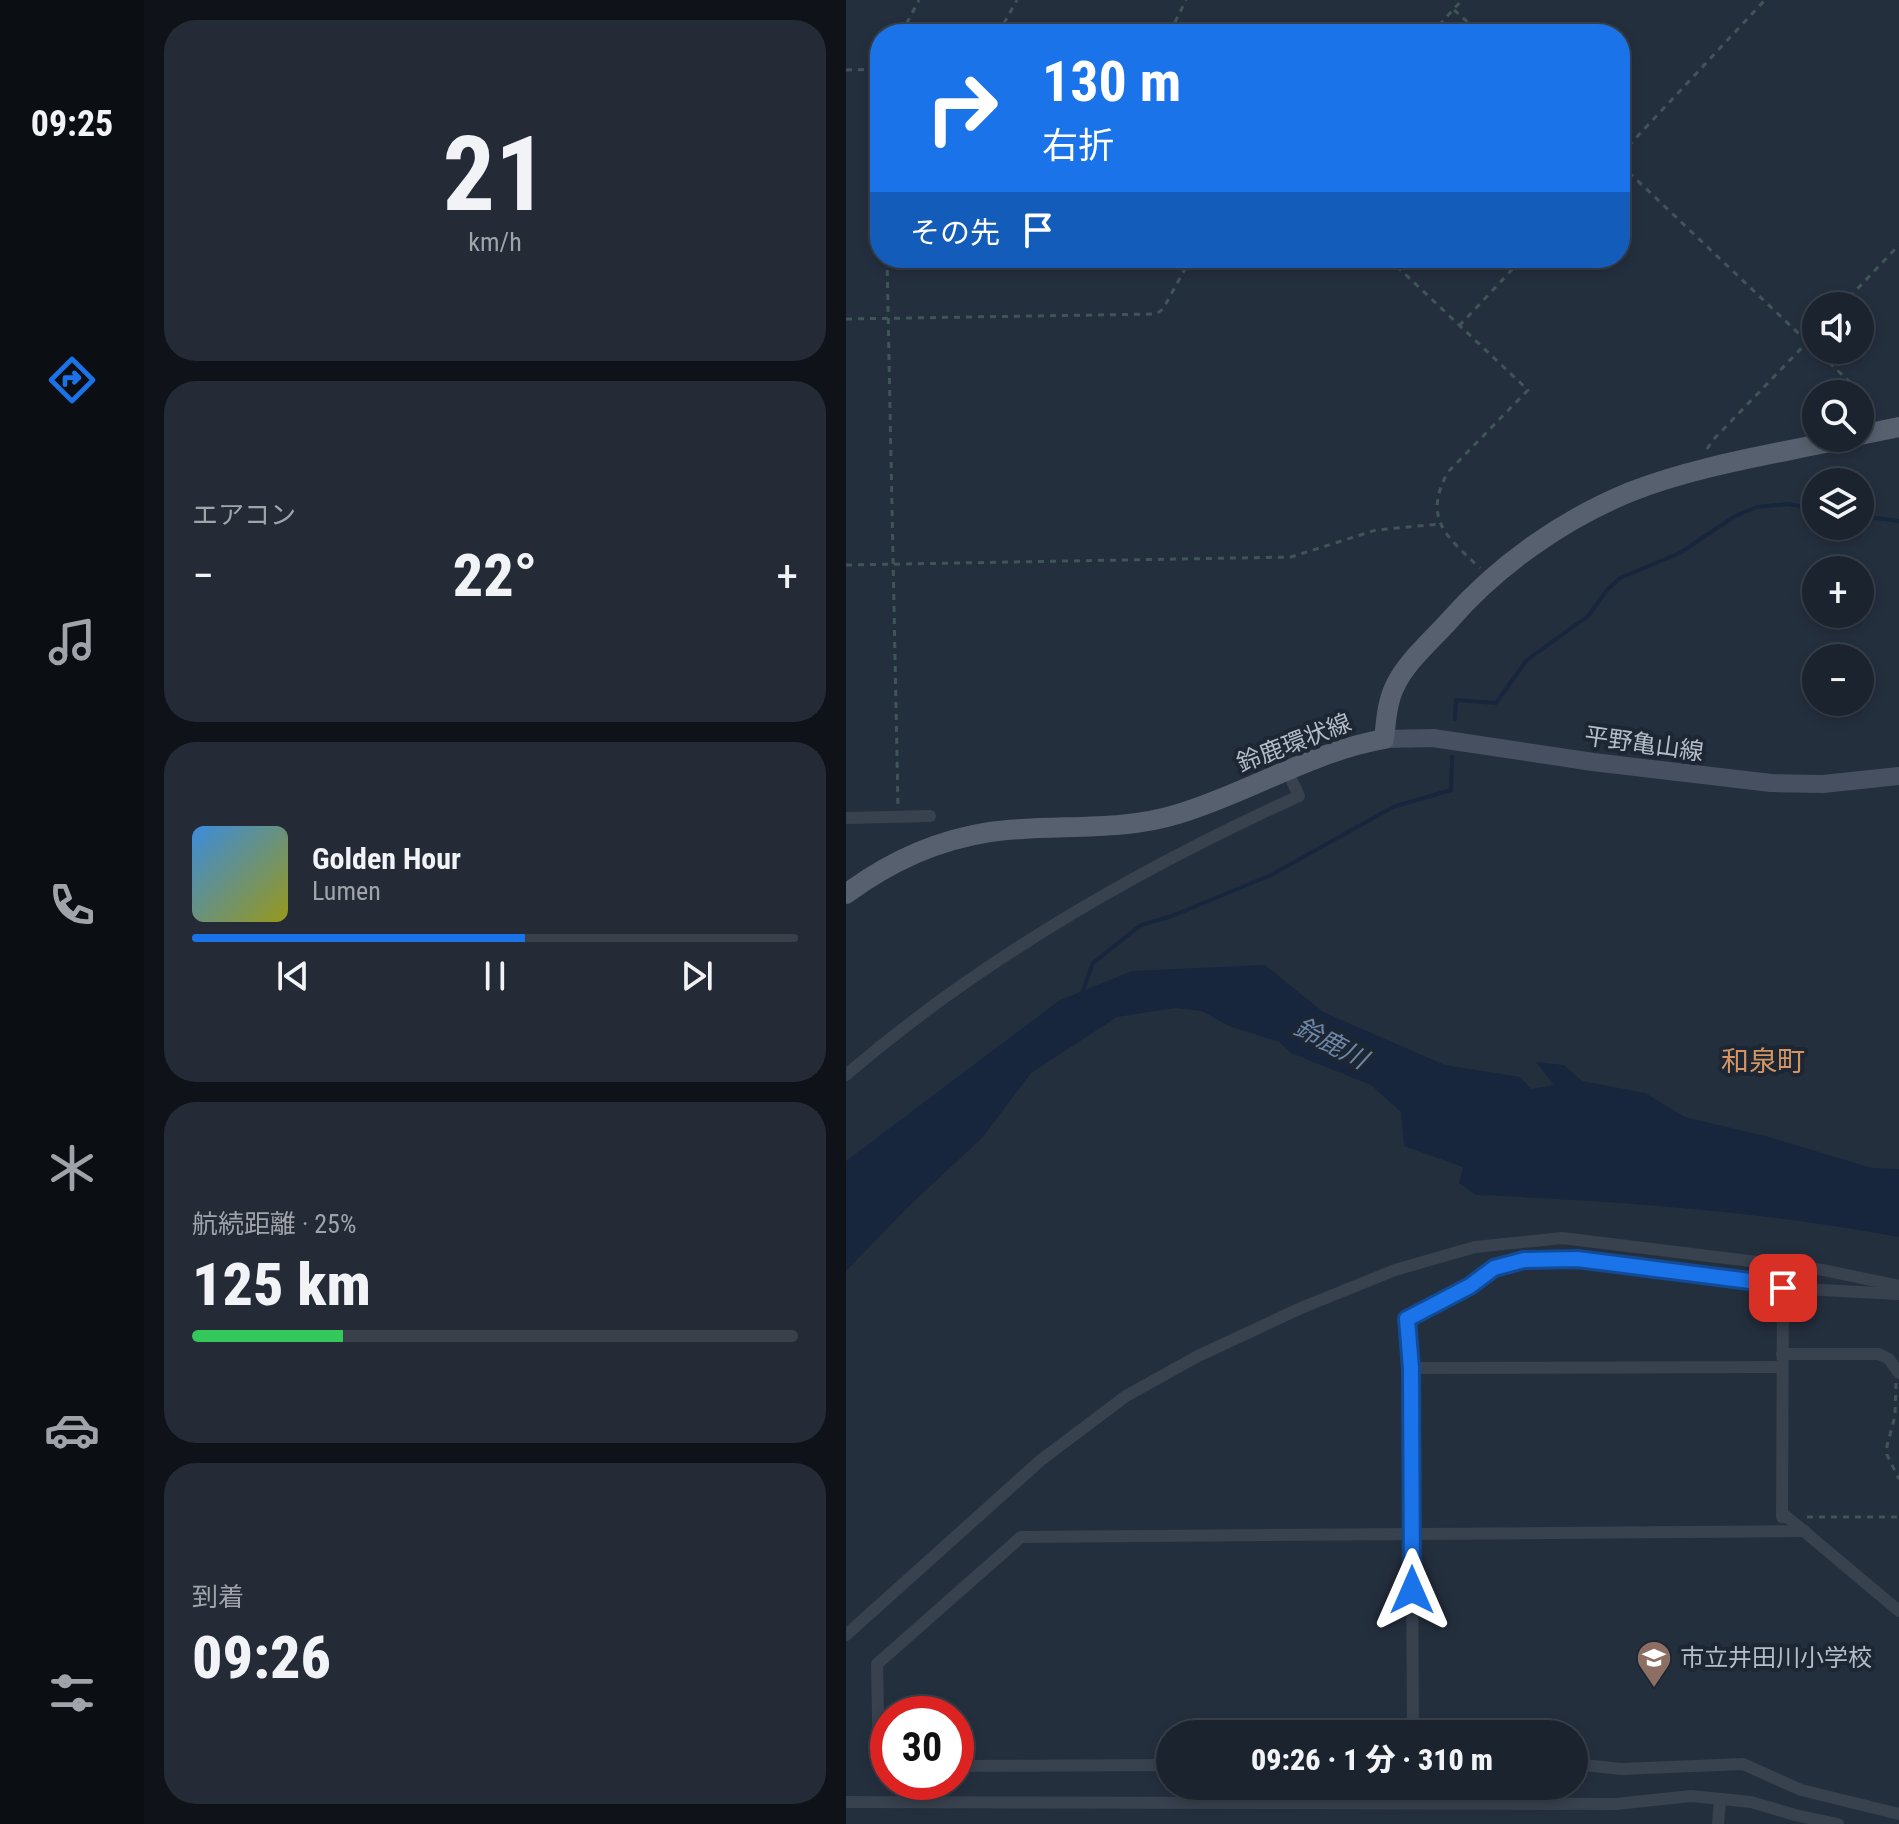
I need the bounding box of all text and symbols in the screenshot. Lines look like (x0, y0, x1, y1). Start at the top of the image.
text: 130 m (1042, 49, 1181, 115)
icon: right (910, 56, 1014, 160)
text: 09:25 (31, 103, 113, 145)
text: 21 (442, 114, 548, 235)
text: 右折 (1042, 125, 1114, 167)
icon: arrive (1016, 208, 1060, 252)
text: その先 (910, 215, 1000, 250)
text: km/h (468, 227, 522, 257)
map controls (1802, 292, 1874, 716)
button: sound (1802, 292, 1874, 364)
icon: directions (44, 352, 100, 408)
button: search (1802, 380, 1874, 452)
button: layers (1802, 468, 1874, 540)
text: エアコン (192, 500, 296, 530)
text: 22° (453, 540, 537, 611)
text: − (192, 550, 214, 602)
text: + (776, 550, 798, 602)
button: + (1802, 556, 1874, 628)
icon: music (44, 614, 100, 670)
button: − (1802, 644, 1874, 716)
street label: 鈴鹿環状線 (1233, 708, 1355, 778)
street label: 平野亀山線 (1583, 722, 1705, 766)
text: Golden Hour (312, 841, 461, 876)
text: Lumen (312, 876, 381, 906)
icon: phone (44, 877, 100, 933)
icon: previous (271, 954, 315, 998)
icon: pause (473, 954, 517, 998)
icon: next (675, 954, 719, 998)
water label: 鈴鹿川 (1290, 1011, 1375, 1076)
district label: 和泉町 (1721, 1045, 1805, 1078)
icon: climate (44, 1140, 100, 1196)
text: 航続距離 · 25% (192, 1209, 356, 1239)
text: 125 km (192, 1249, 371, 1320)
pin (1749, 1254, 1817, 1322)
icon: arrive (1761, 1266, 1805, 1310)
icon: car (44, 1402, 100, 1458)
position arrow (1370, 1548, 1454, 1632)
text: 到着 (192, 1582, 244, 1612)
text: 09:26 (192, 1622, 331, 1693)
school or university icon: 市立井田川小学校 (1635, 1639, 1673, 1689)
place label: 市立井田川小学校 (1680, 1644, 1872, 1672)
icon: filters (44, 1665, 100, 1721)
speed limit sign: 30 (870, 1696, 974, 1800)
text: 09:26 · 1 分 · 310 m (1251, 1742, 1493, 1777)

